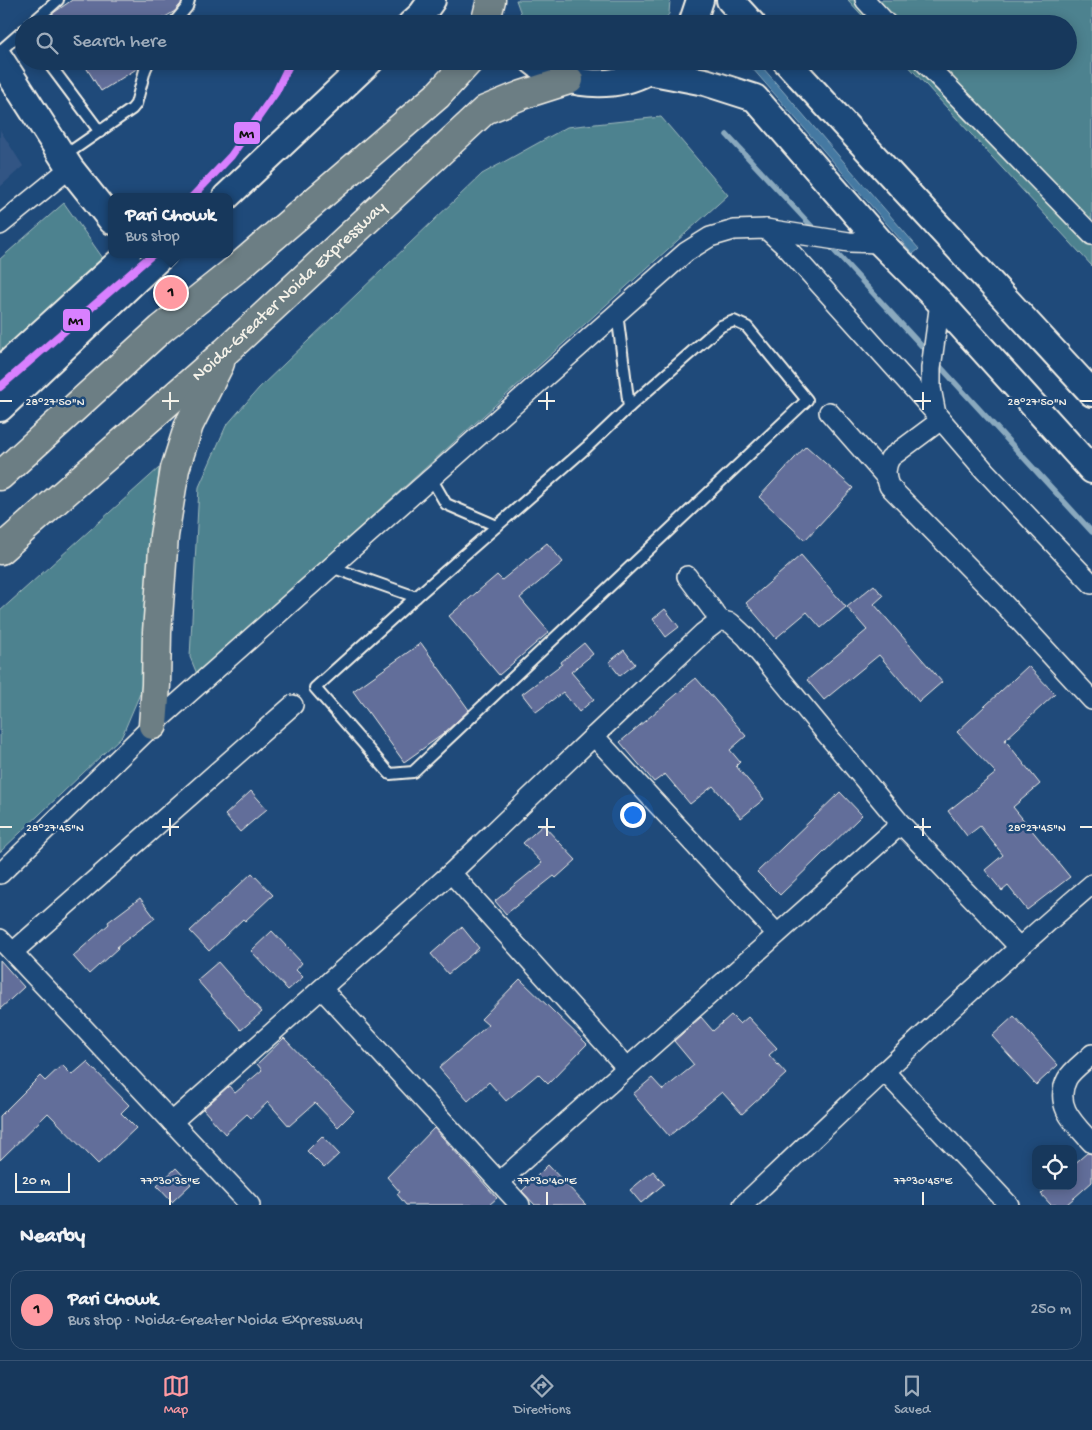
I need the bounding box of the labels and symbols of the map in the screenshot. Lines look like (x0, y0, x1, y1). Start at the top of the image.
line badge: M1 (233, 121, 261, 145)
text: M1 (239, 127, 255, 144)
street label: Noida-Greater Noida Expressway (188, 197, 391, 386)
pin: 1 (155, 274, 187, 312)
line badge: M1 (62, 308, 91, 332)
text: M1 (68, 314, 84, 331)
text: 28°27'50"N (26, 396, 85, 410)
text: 28°27'50"N (1008, 396, 1067, 410)
your location (620, 802, 646, 828)
text: 28°27'45"N (26, 822, 84, 836)
text: 28°27'45"N (1008, 822, 1066, 836)
scale bar (15, 1170, 70, 1193)
text: 77°30'35"E (140, 1175, 200, 1189)
text: 77°30'40"E (517, 1175, 577, 1189)
text: 77°30'45"E (893, 1175, 953, 1189)

